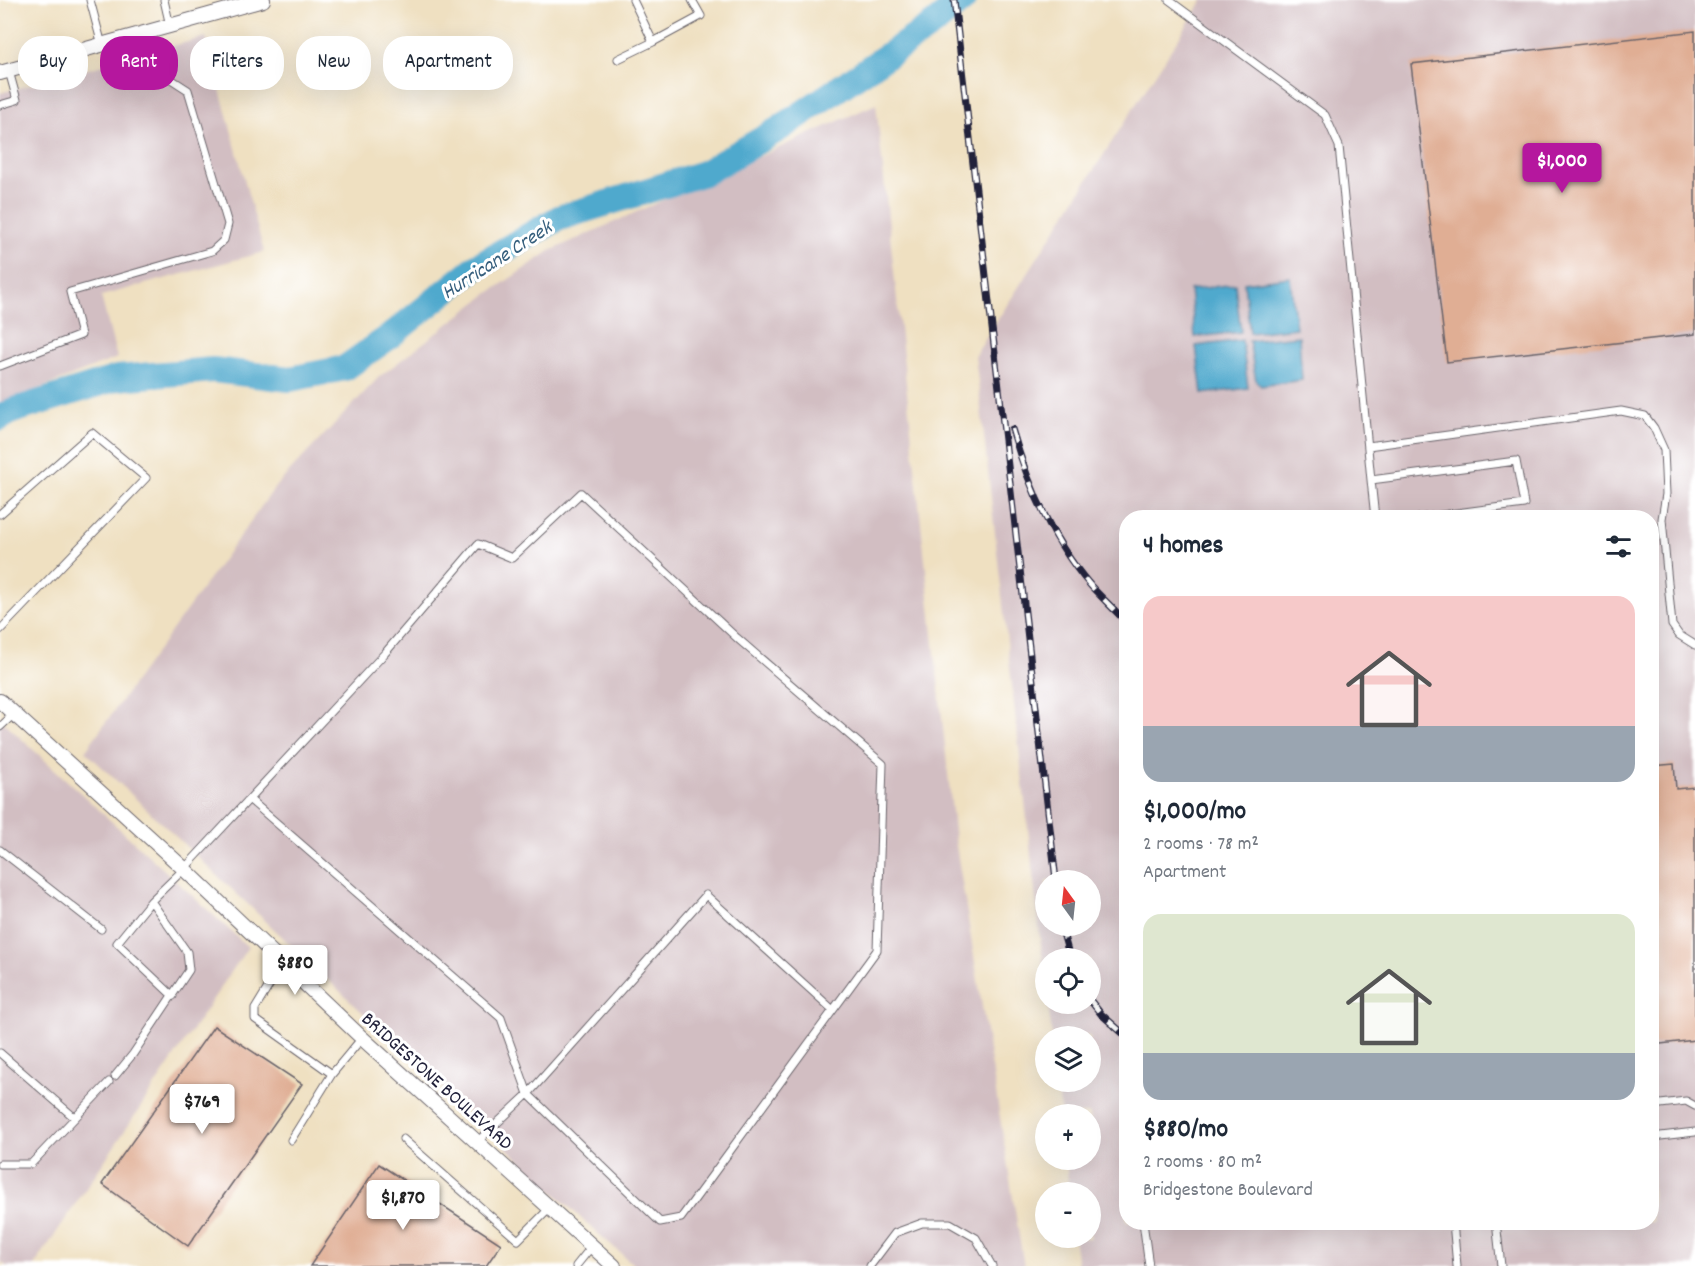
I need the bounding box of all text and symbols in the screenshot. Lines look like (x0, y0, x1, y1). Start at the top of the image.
chip: Buy (18, 36, 88, 90)
chip: Rent (100, 36, 178, 90)
chip: Filters (190, 36, 284, 90)
chip: New (296, 36, 371, 90)
chip: Apartment (383, 36, 513, 90)
pin: $1,000 (1513, 143, 1611, 194)
text: $1,000 (1536, 148, 1588, 176)
water label: Hurricane Creek (436, 213, 561, 309)
text: 4 homes (1143, 528, 1223, 565)
icon: filters (1602, 530, 1635, 563)
icon: home (1335, 635, 1443, 743)
text: $1,000/mo (1143, 794, 1246, 831)
text: 2 rooms · 78 m² (1143, 831, 1259, 859)
text: Apartment (1143, 859, 1226, 887)
north arrow (1035, 870, 1101, 936)
map controls (1035, 870, 1101, 1248)
pin: $880 (259, 945, 331, 996)
button: locate (1035, 948, 1101, 1014)
text: $880 (276, 950, 314, 978)
icon: home (1335, 953, 1443, 1061)
street label: BRIDGESTONE BOULEVARD (354, 1007, 518, 1158)
button: layers (1035, 1026, 1101, 1092)
pin: $769 (166, 1084, 238, 1135)
text: $769 (184, 1089, 220, 1117)
button: + (1035, 1104, 1101, 1170)
text: $880/mo (1143, 1112, 1228, 1149)
text: 2 rooms · 80 m² (1143, 1149, 1262, 1177)
text: Bridgestone Boulevard (1143, 1177, 1313, 1205)
pin: $1,870 (354, 1180, 452, 1231)
button: − (1035, 1182, 1101, 1248)
text: $1,870 (381, 1185, 425, 1213)

